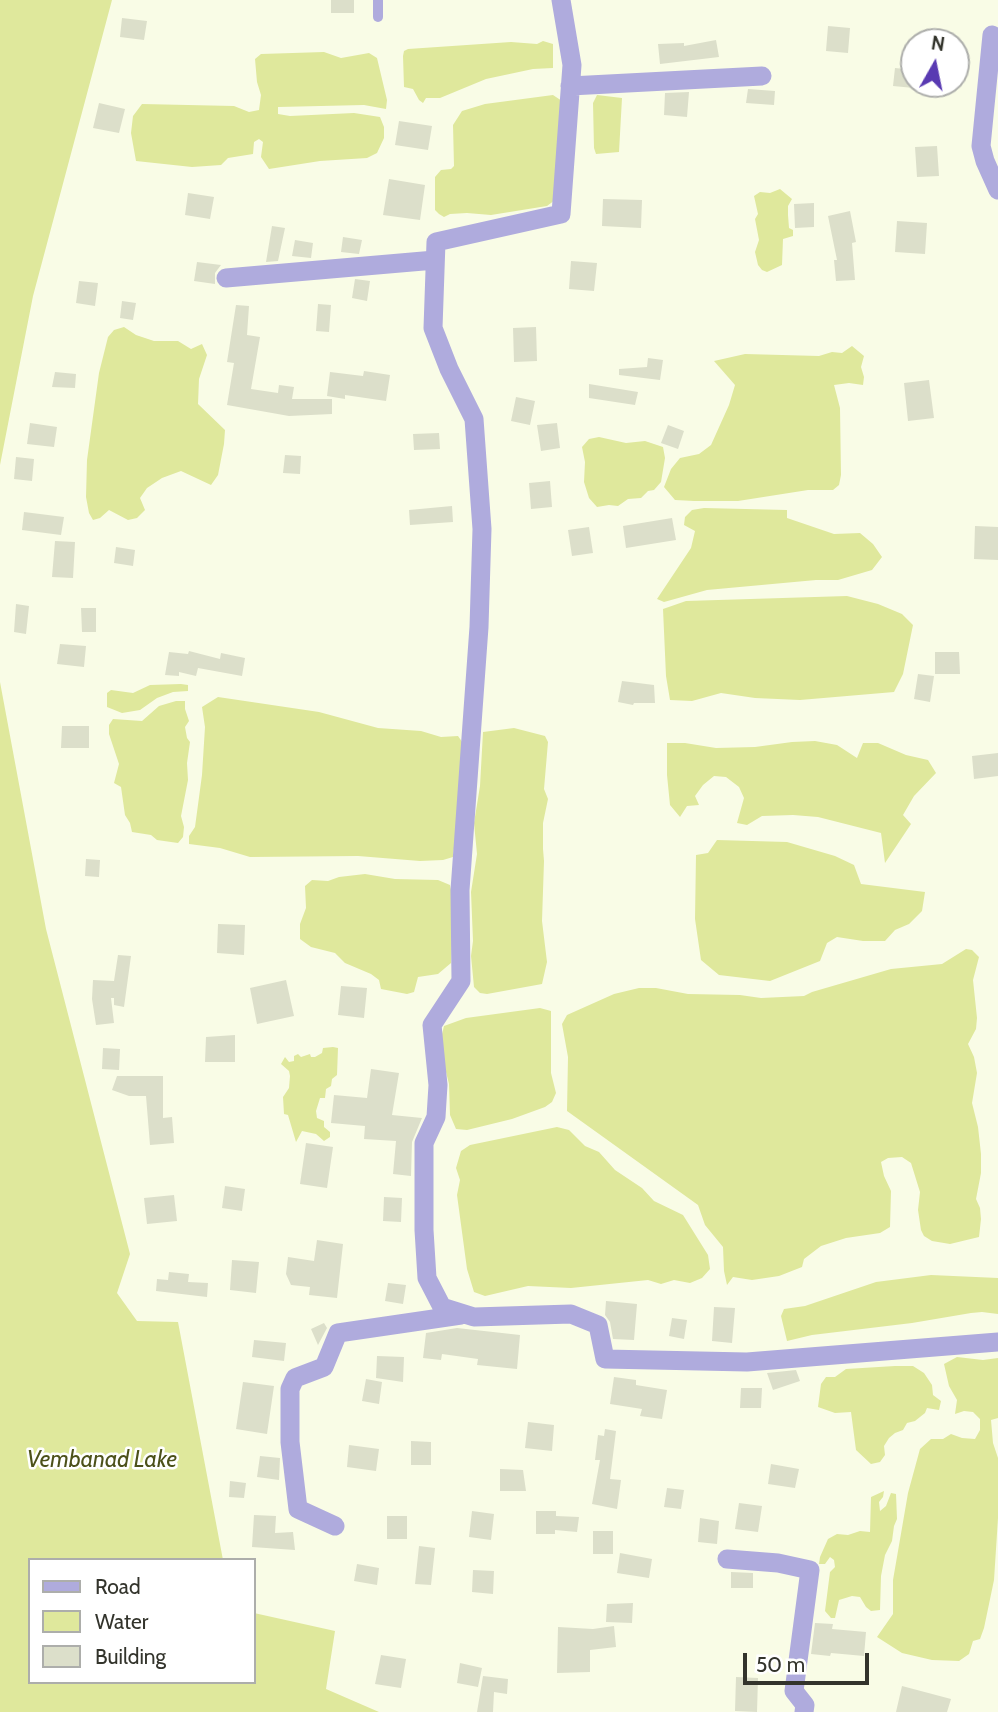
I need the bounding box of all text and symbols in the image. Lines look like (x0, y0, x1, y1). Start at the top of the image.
north arrow (900, 28, 970, 98)
text: N (930, 31, 946, 56)
water label: Vembanad Lake (27, 1446, 177, 1474)
legend (28, 1558, 256, 1684)
text: Road (95, 1574, 141, 1599)
text: Water (95, 1609, 148, 1634)
scale bar (746, 1638, 872, 1682)
text: Building (95, 1644, 166, 1669)
text: 50 m (756, 1652, 805, 1677)

